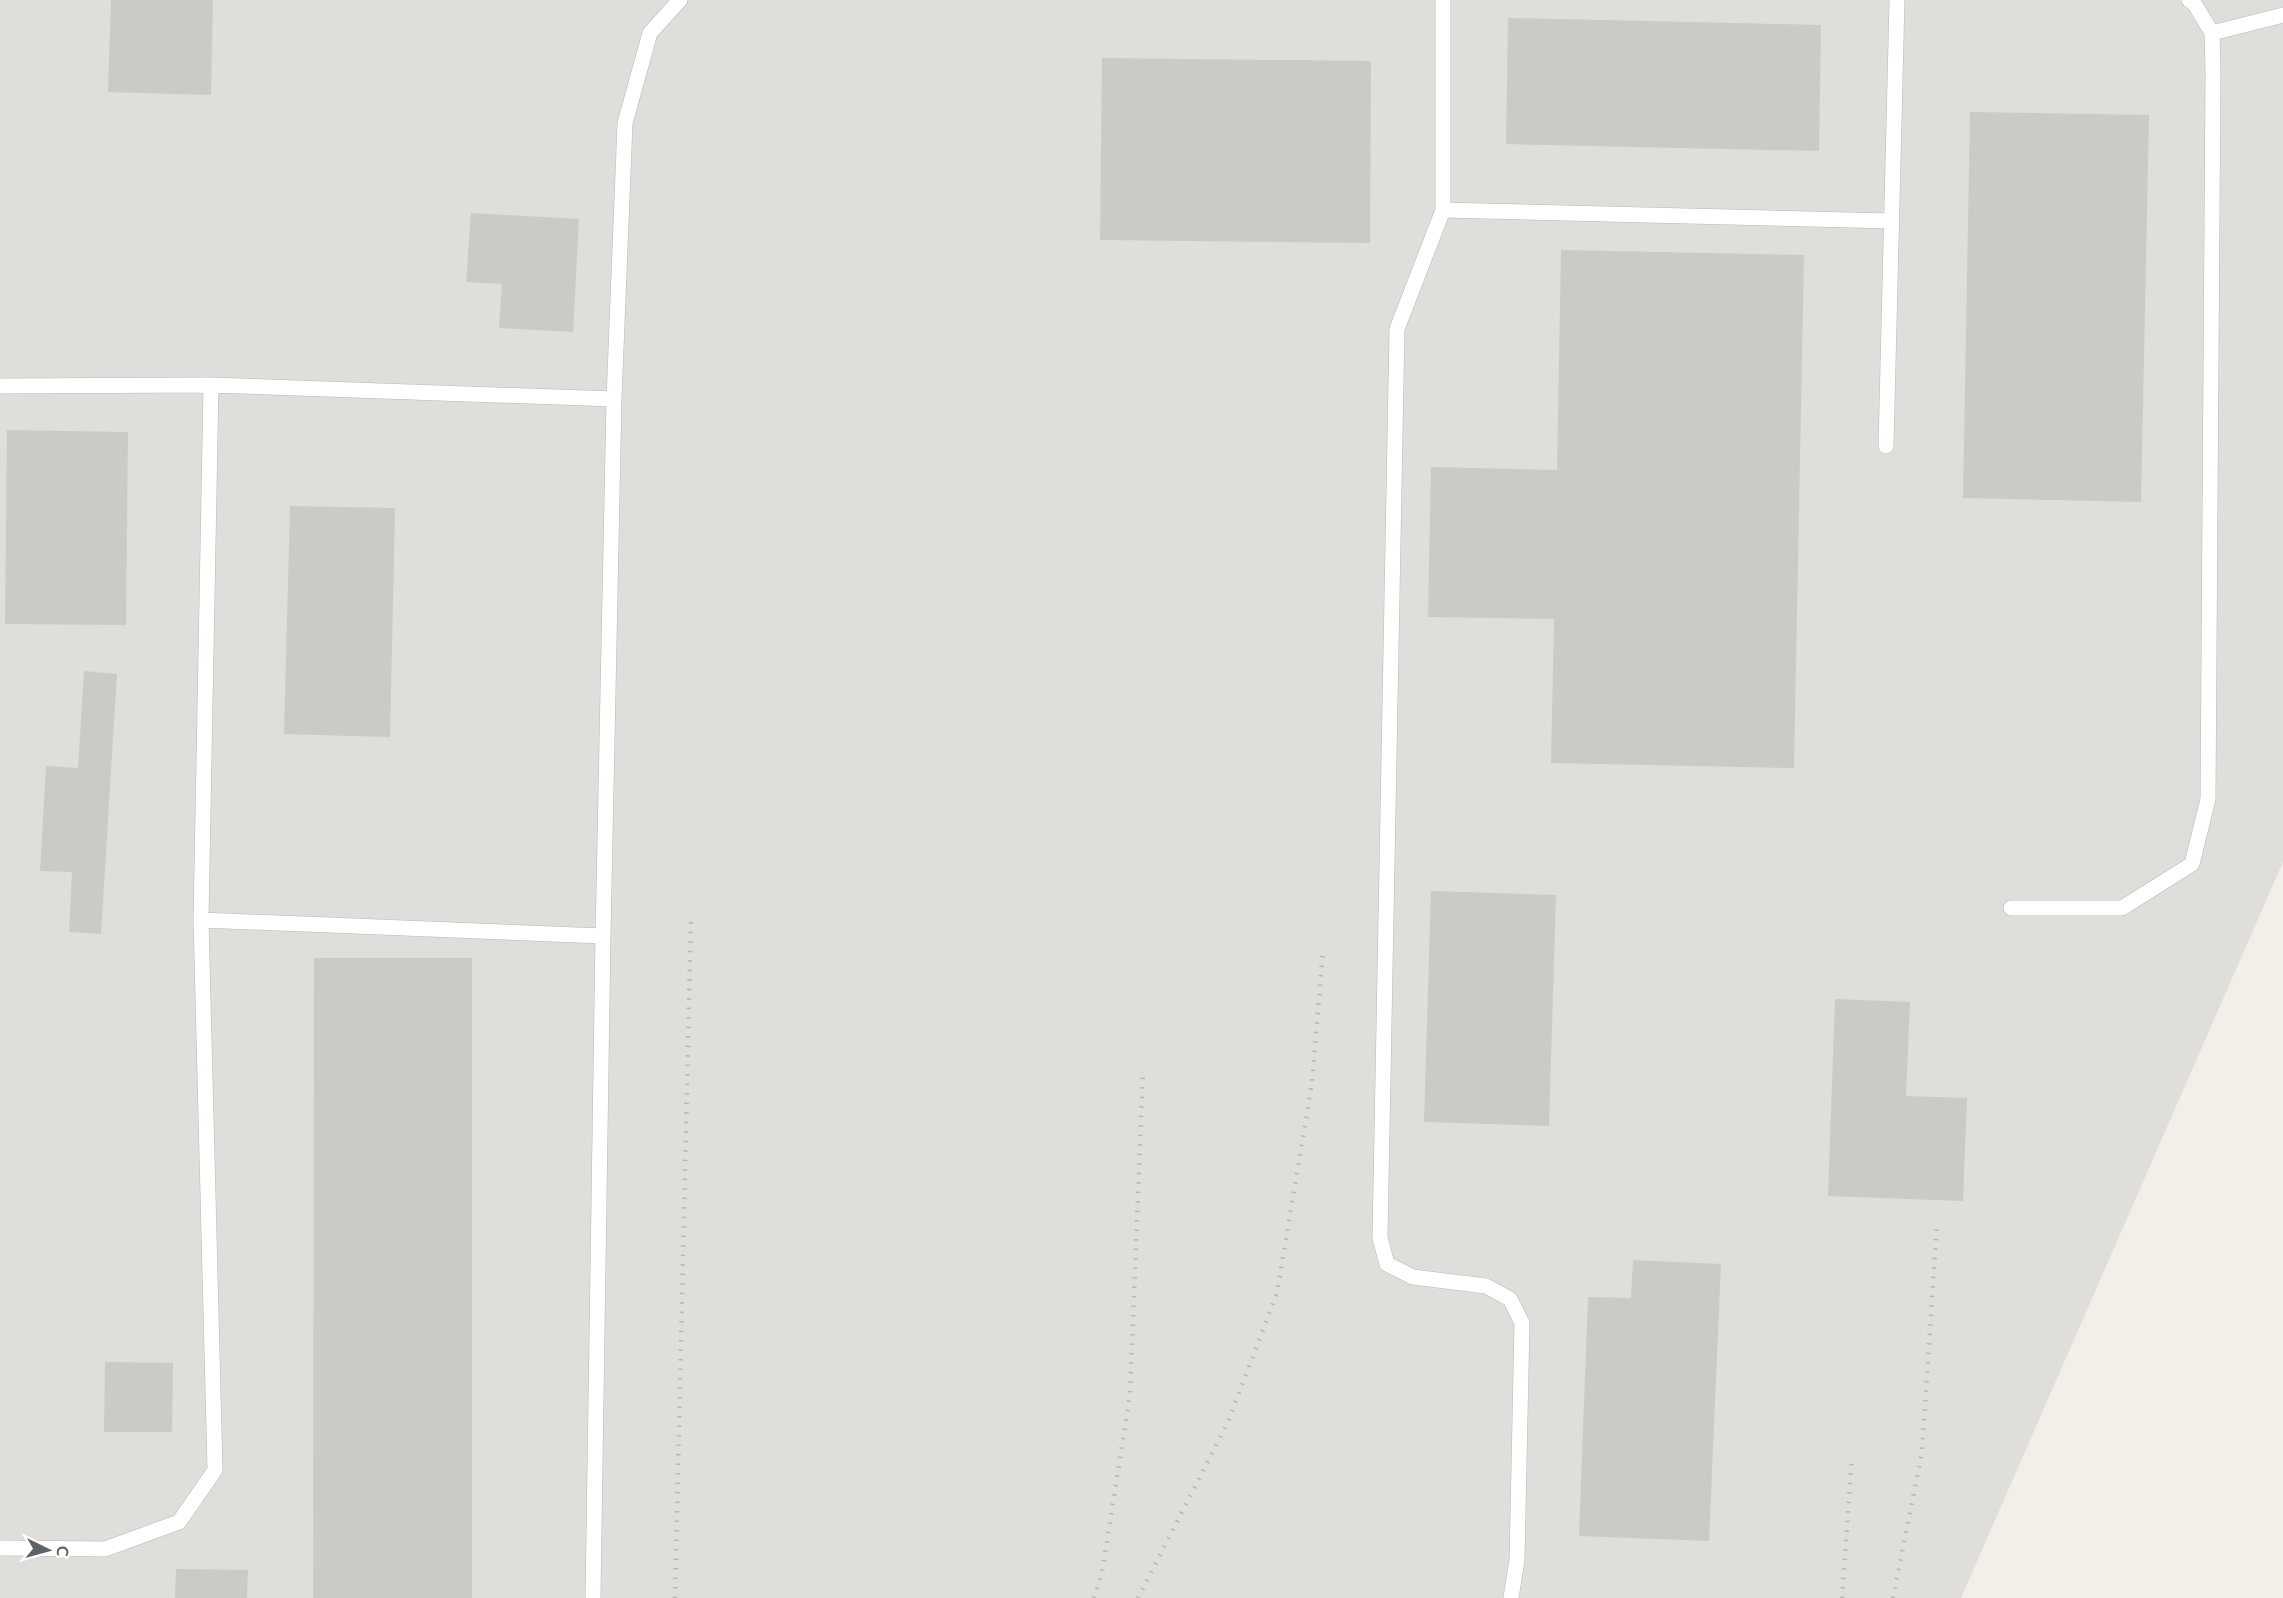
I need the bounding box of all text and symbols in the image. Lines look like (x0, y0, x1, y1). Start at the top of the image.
north arrow (18, 1520, 78, 1580)
text: С (53, 1545, 73, 1558)

